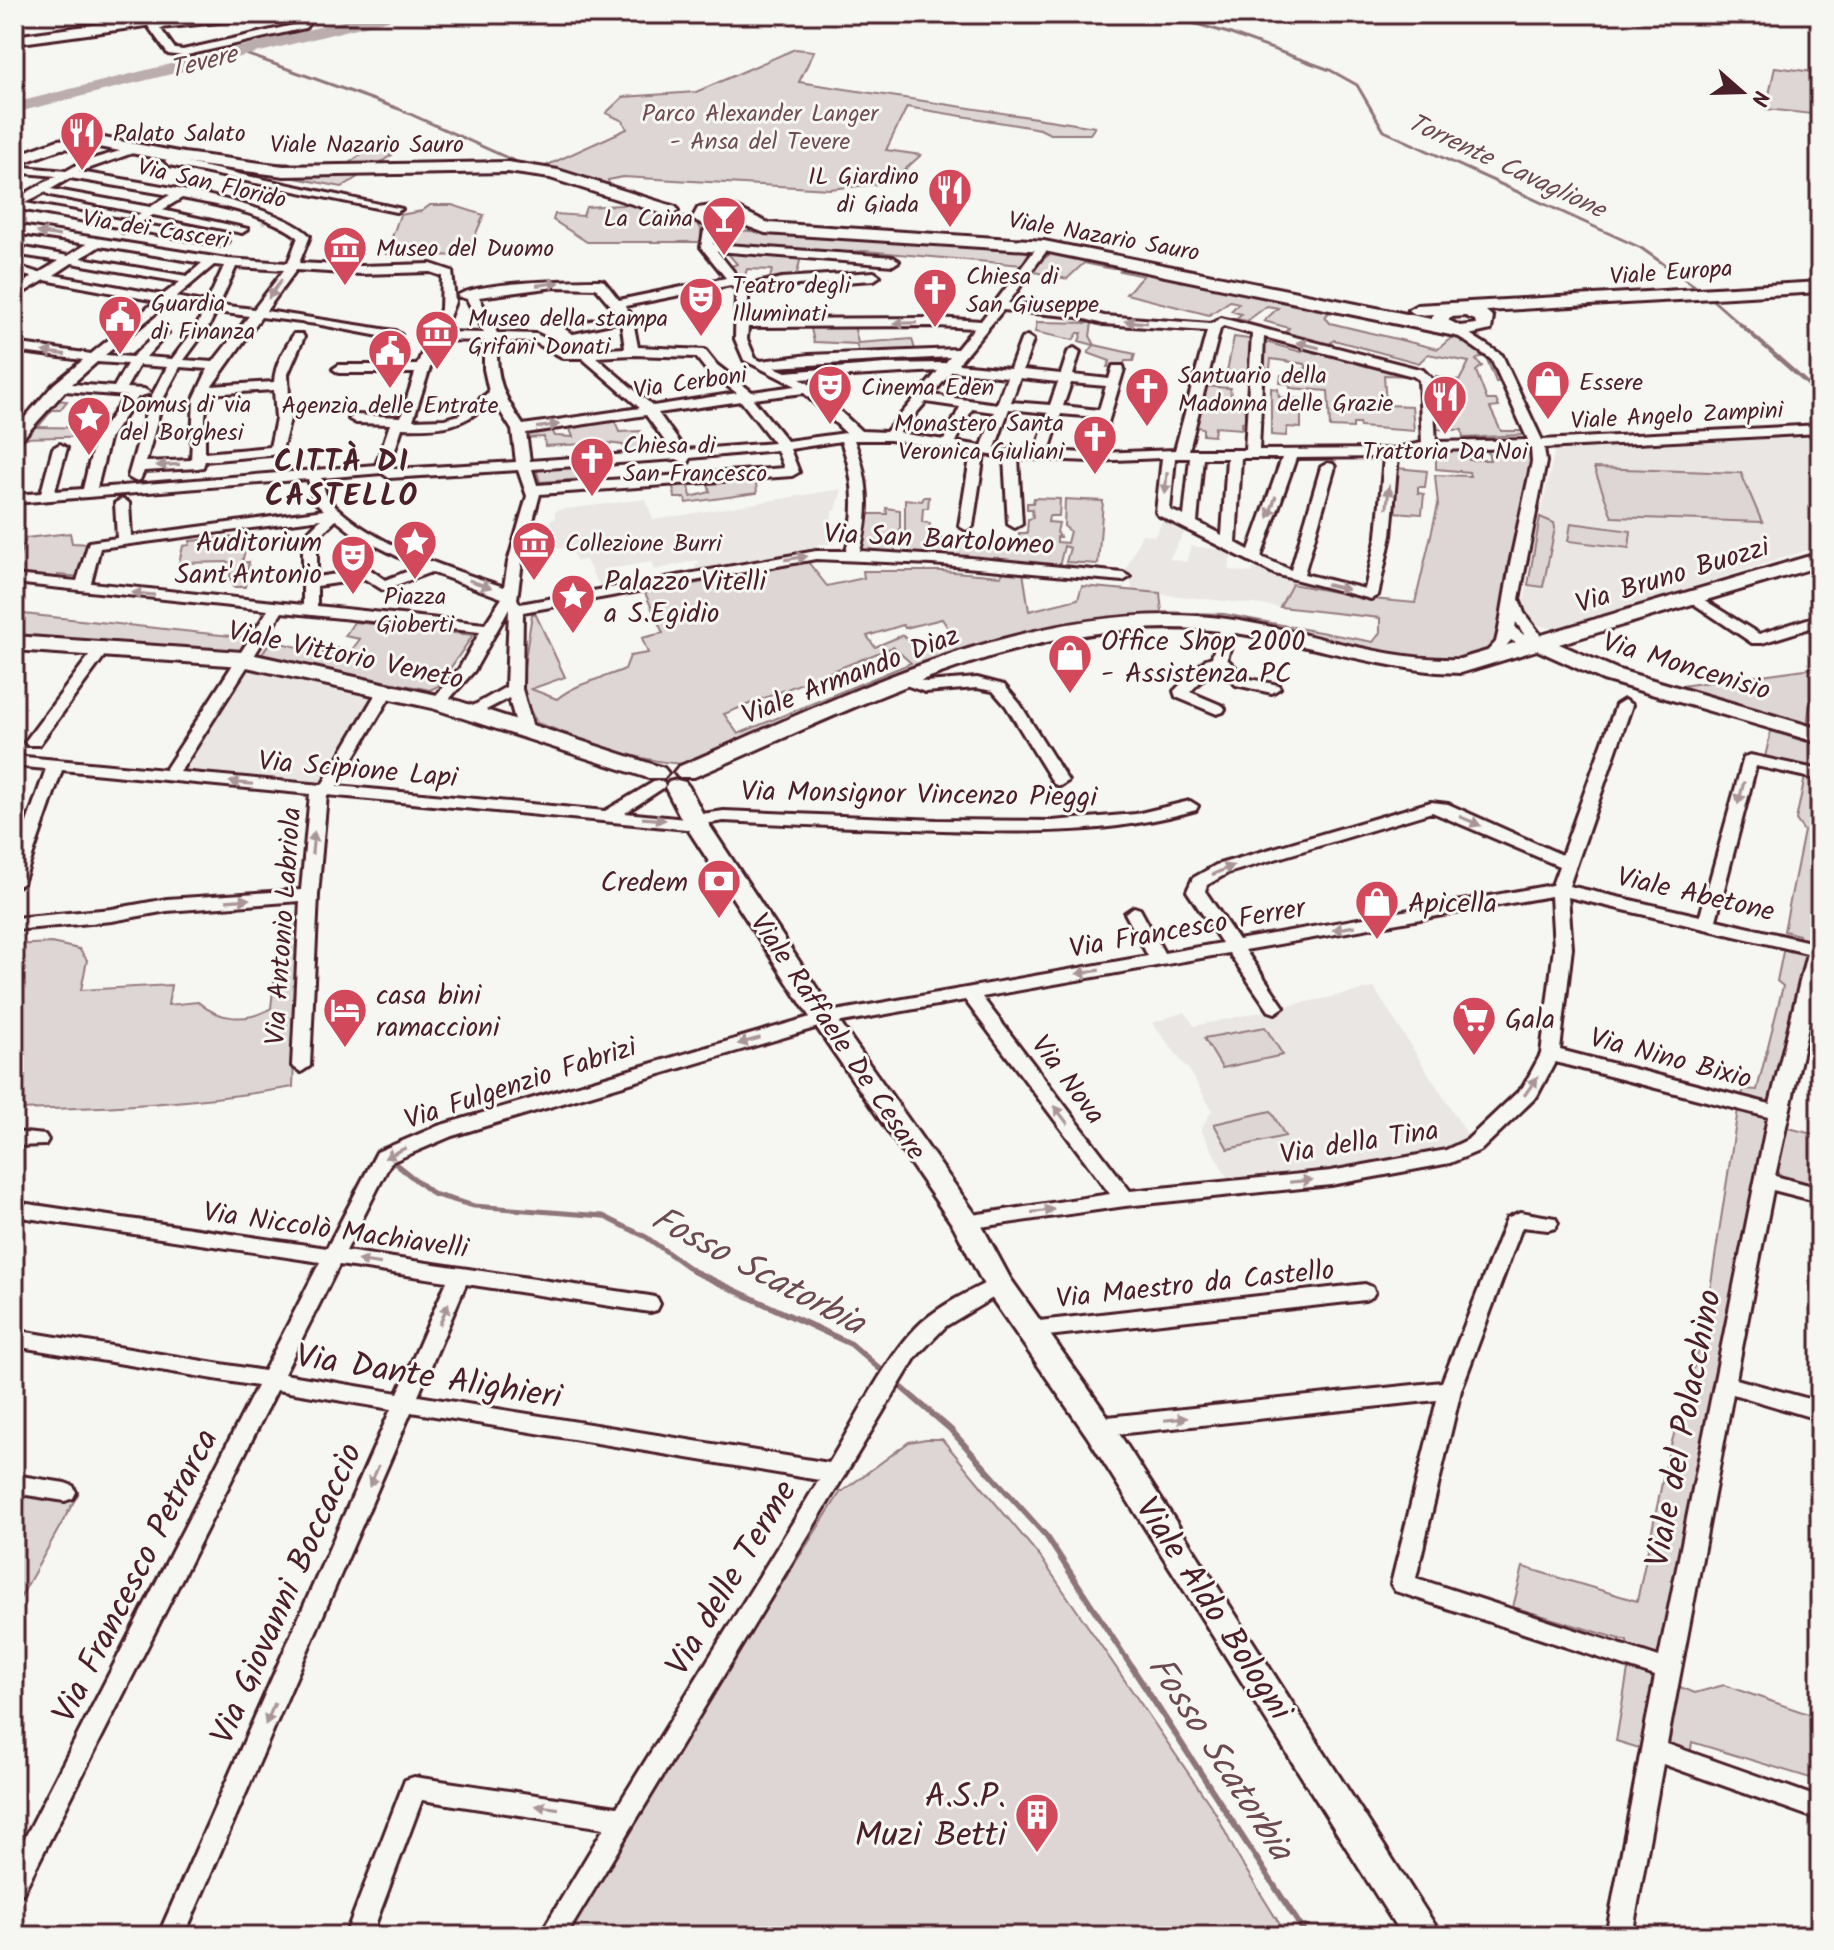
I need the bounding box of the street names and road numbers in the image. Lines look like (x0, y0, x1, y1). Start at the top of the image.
street label: Viale Nazario Sauro (270, 126, 464, 165)
street label: Via San Florido (133, 148, 290, 221)
street label: Via dei Casceri (79, 200, 233, 262)
street label: Viale Nazario Sauro (1005, 201, 1203, 274)
street label: Viale Europa (1608, 250, 1734, 297)
street label: Via Cerboni (631, 356, 751, 411)
street label: Viale Angelo Zampini (1570, 391, 1786, 442)
street label: Via San Bartolomeo (822, 512, 1055, 569)
street label: Via Bruno Buozzi (1570, 525, 1777, 627)
street label: Viale Vittorio Veneto (224, 610, 467, 703)
street label: Viale Armando Diaz (735, 614, 966, 739)
street label: Via Moncenisio (1597, 621, 1776, 714)
street label: Via Scipione Lapi (256, 739, 461, 802)
street label: Via Monsignor Vincenzo Pieggi (741, 770, 1099, 821)
street label: Via Antonio Labriola (254, 806, 315, 1047)
street label: Viale Abetone (1612, 855, 1779, 936)
street label: Via Francesco Ferrer (1066, 886, 1311, 972)
street label: Viale Raffaele De Cesare (737, 904, 937, 1171)
street label: Via Nino Bixio (1584, 1016, 1756, 1103)
street label: Via Fulgenzio Fabrizi (399, 1025, 644, 1143)
street label: Via Nova (1018, 1026, 1116, 1135)
street label: Via della Tina (1277, 1109, 1442, 1178)
street label: Via Niccolò Machiavelli (200, 1191, 472, 1273)
street label: Via Maestro da Castello (1054, 1248, 1337, 1322)
street label: Viale del Polacchino (1632, 1285, 1738, 1572)
street label: Via Dante Alighieri (292, 1330, 567, 1426)
street label: Via Francesco Petrarca (39, 1420, 234, 1733)
street label: Via Giovanni Boccaccio (197, 1435, 379, 1754)
street label: Via delle Terme (653, 1470, 813, 1687)
street label: Viale Aldo Bologni (1120, 1487, 1306, 1734)

